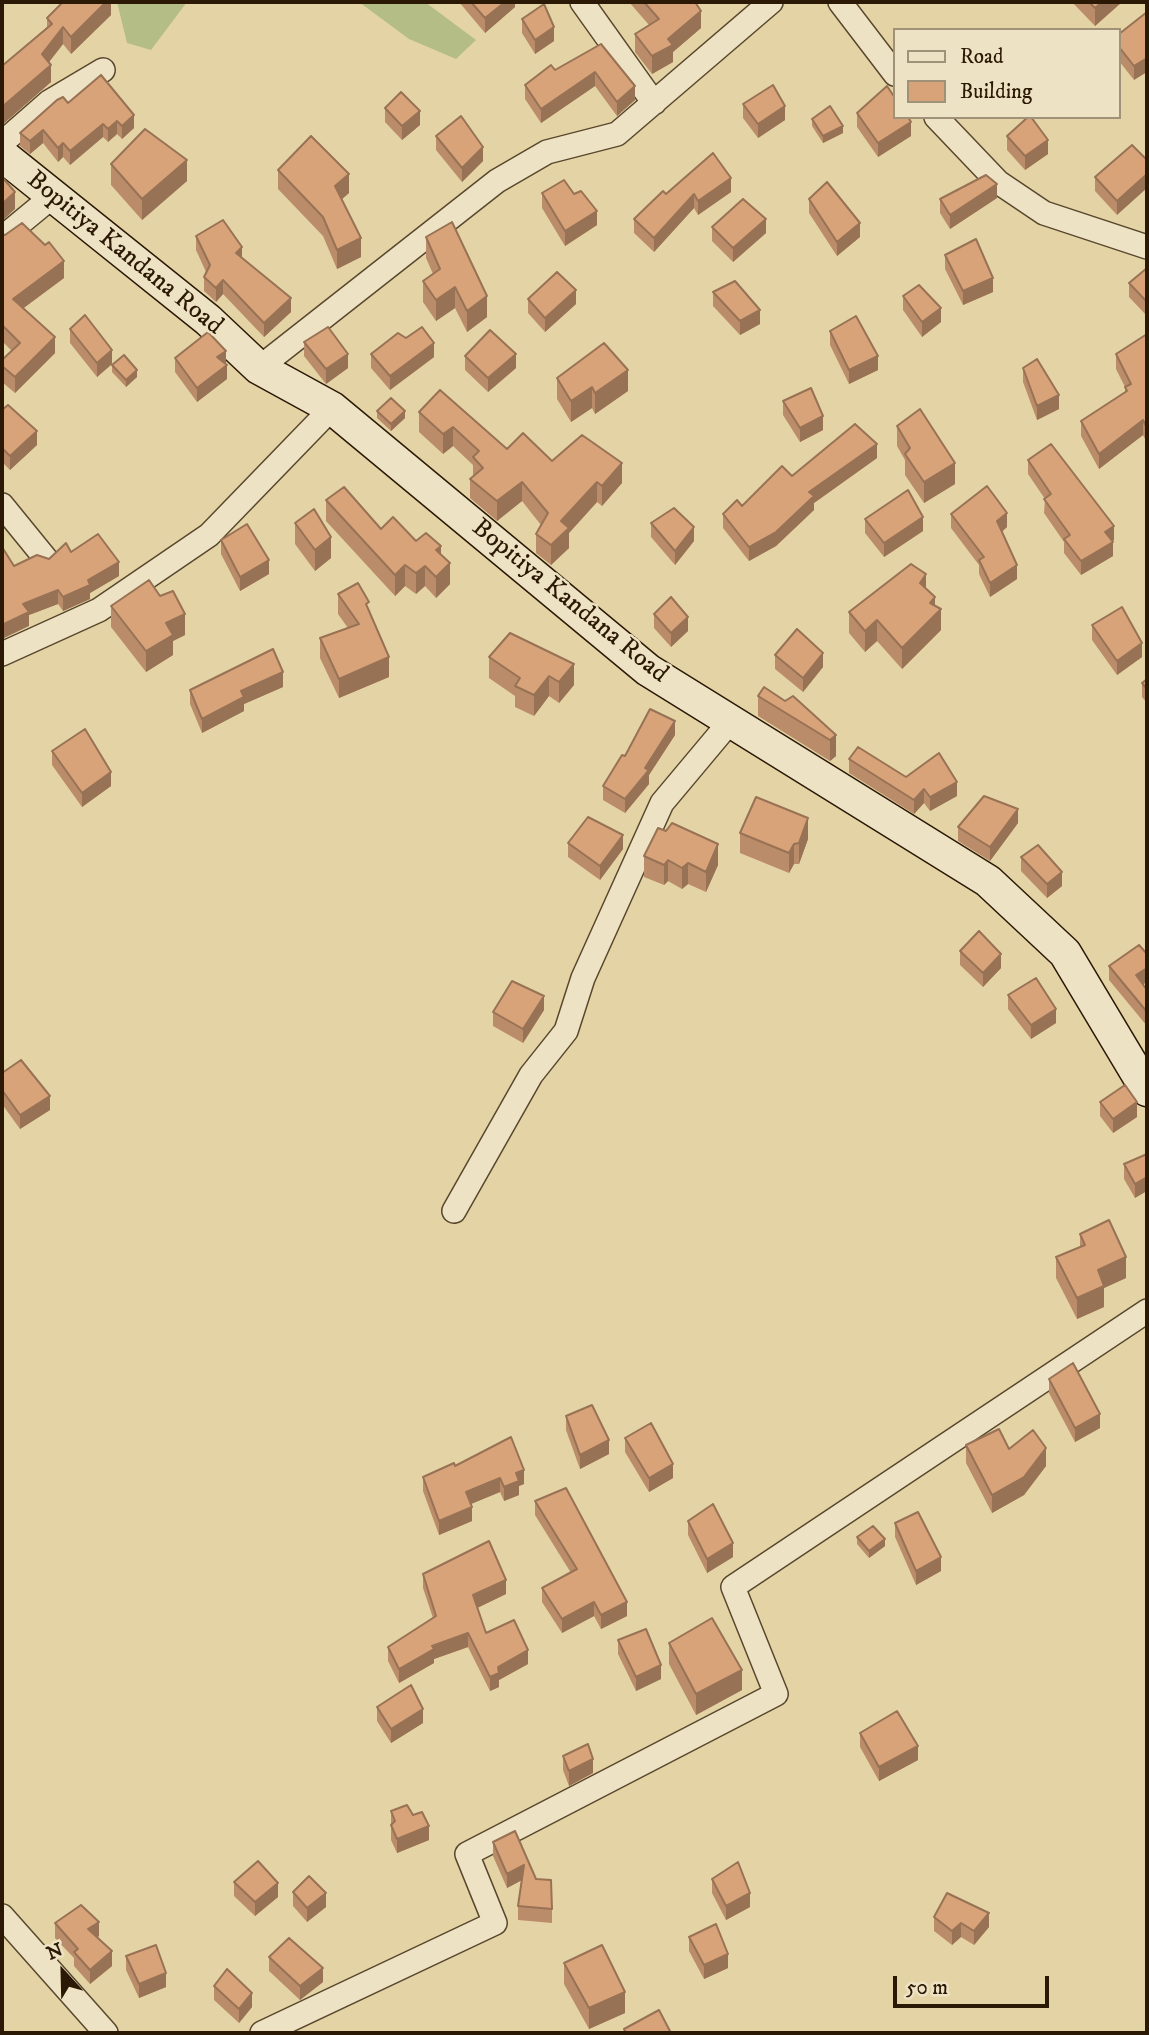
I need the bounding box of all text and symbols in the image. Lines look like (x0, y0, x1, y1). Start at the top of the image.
legend (894, 28, 1121, 119)
text: Road (960, 44, 1004, 70)
text: Building (960, 79, 1032, 105)
street label: Bopitiya Kandana Road (20, 165, 228, 343)
street label: Bopitiya Kandana Road (465, 513, 673, 691)
north arrow (28, 1937, 98, 2007)
text: N (43, 1938, 66, 1966)
scale bar (897, 1962, 1053, 2006)
text: 50 m (906, 1975, 948, 2001)

